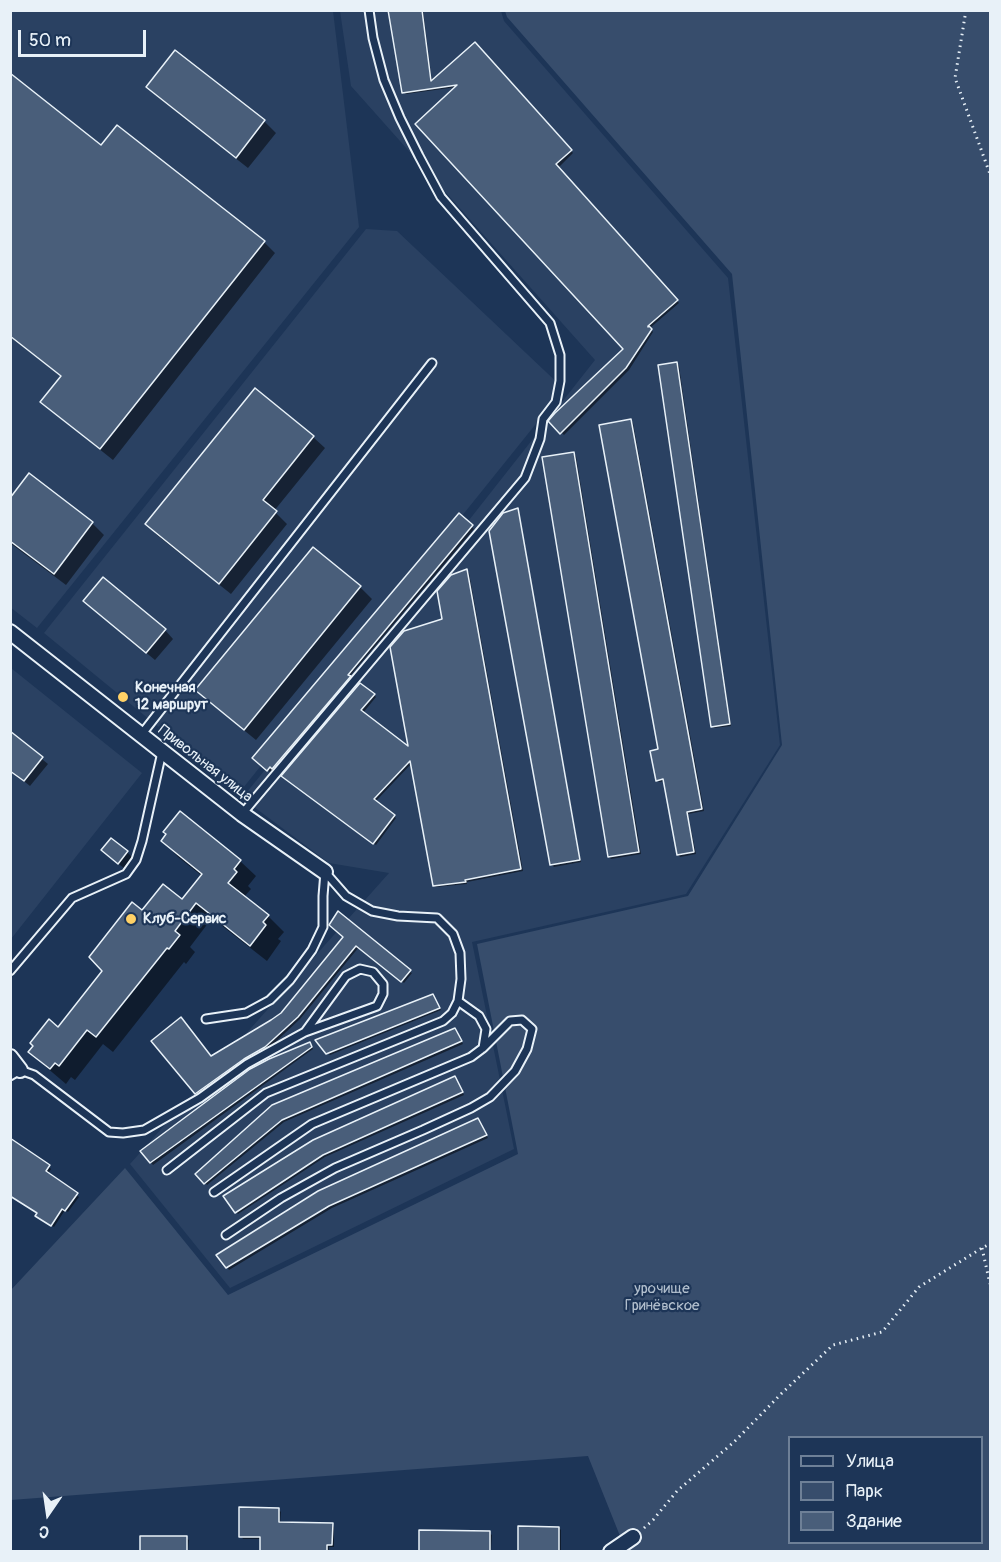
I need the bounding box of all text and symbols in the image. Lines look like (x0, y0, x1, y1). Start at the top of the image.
scale bar (21, 18, 148, 56)
text: 50 m (29, 29, 71, 52)
place label: Конечная 12 маршрут (135, 679, 208, 714)
marker: Конечная 12 маршрут (116, 690, 130, 704)
street label: Привольная улица (154, 721, 256, 807)
place label: Клуб-Сервис (143, 910, 226, 928)
marker: Клуб-Сервис (124, 912, 138, 926)
park label: урочище Гринёвское (625, 1280, 699, 1315)
legend (788, 1436, 983, 1544)
text: Улица (846, 1450, 894, 1473)
text: Парк (846, 1480, 883, 1503)
north arrow (18, 1484, 78, 1544)
text: Здание (846, 1510, 902, 1533)
text: С (37, 1521, 51, 1542)

